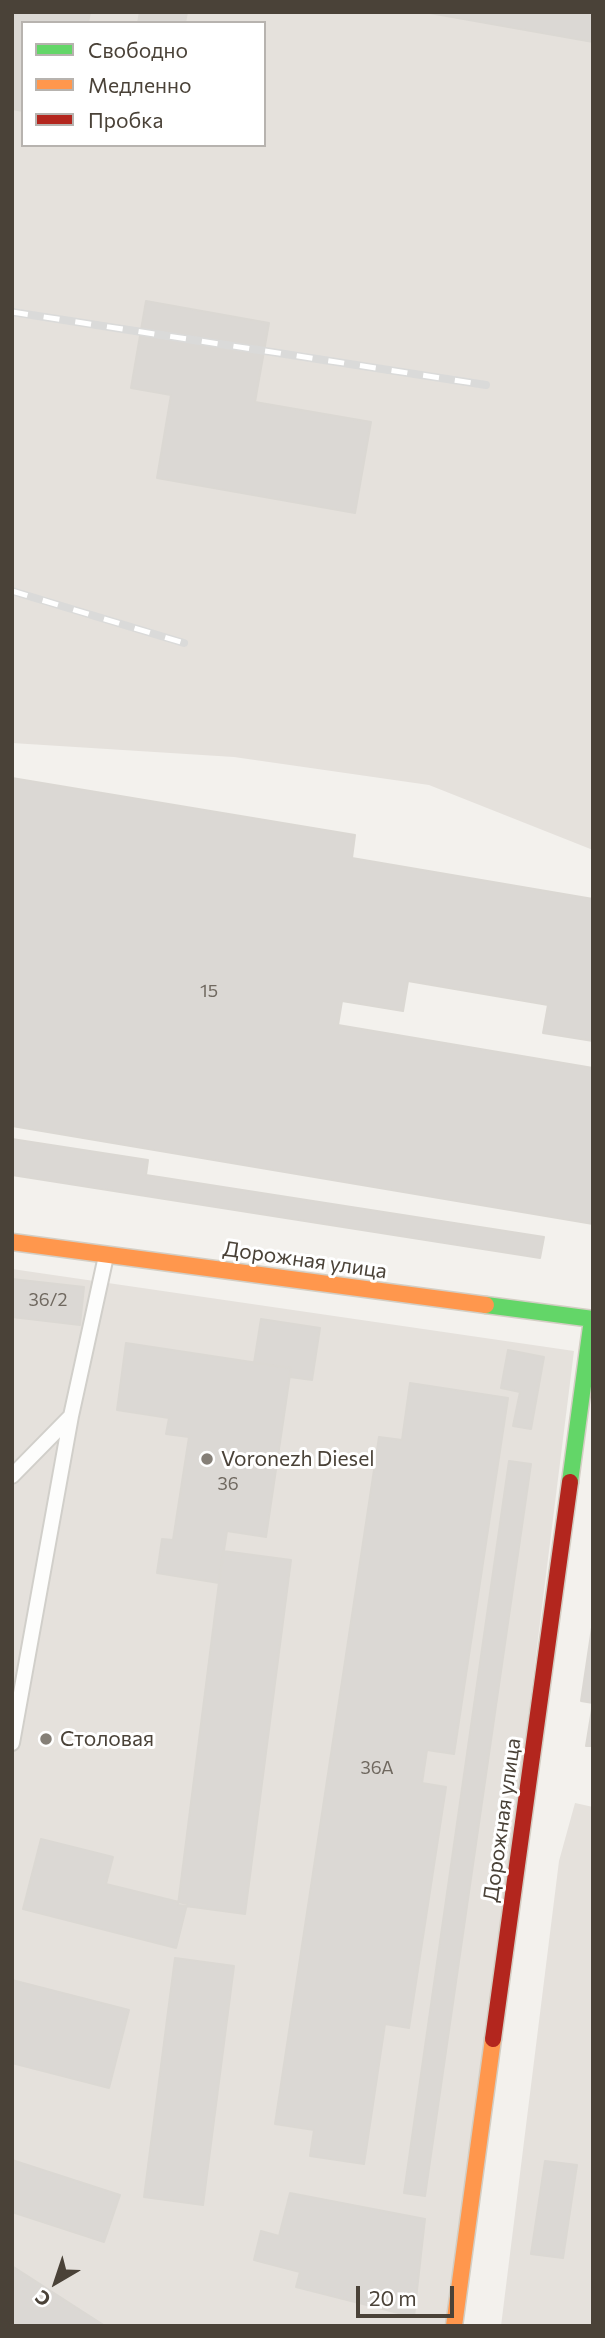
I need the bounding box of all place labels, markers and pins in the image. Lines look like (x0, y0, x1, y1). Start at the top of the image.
place label: Voronezh Diesel (221, 1446, 375, 1472)
marker: Voronezh Diesel (199, 1451, 215, 1467)
place label: Столовая (60, 1726, 154, 1752)
marker: Столовая (38, 1731, 54, 1747)

